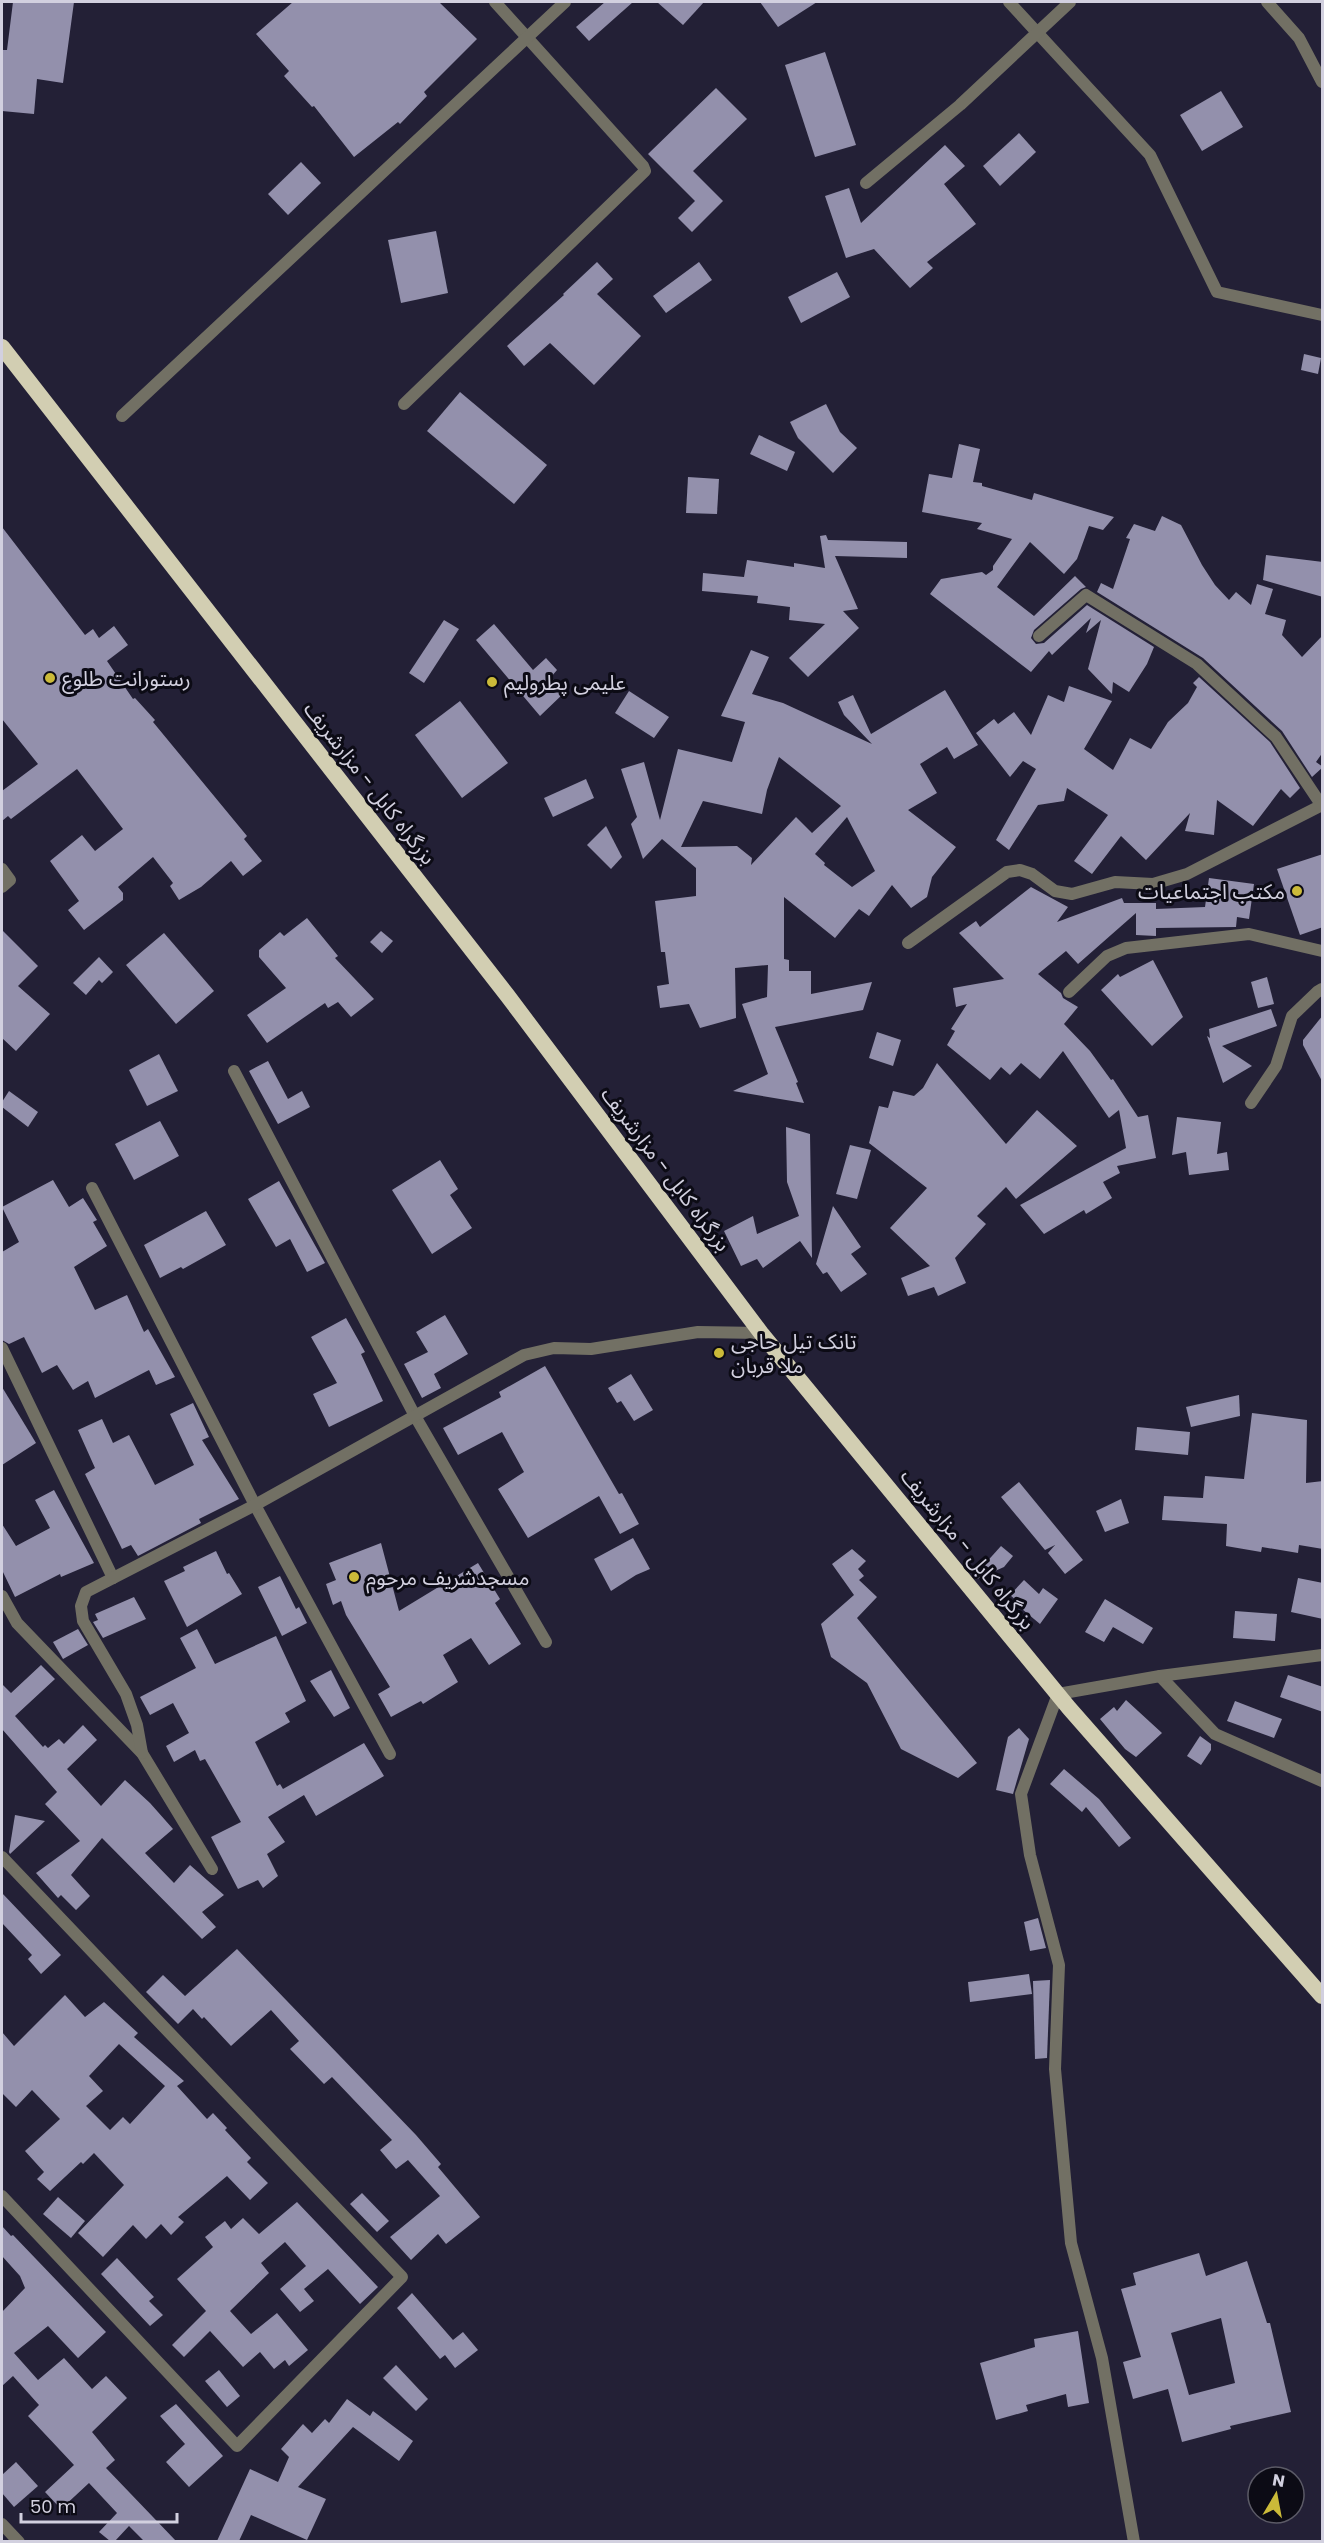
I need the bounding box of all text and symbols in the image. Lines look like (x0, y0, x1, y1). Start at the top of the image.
place label: رستورانت طلوع (62, 664, 191, 694)
place label: علیمی پطرولیم (504, 668, 626, 698)
marker: رستورانت طلوع (43, 671, 57, 685)
marker: علیمی پطرولیم (485, 675, 499, 689)
street label: بزرگراه کابل - مزارشریف (297, 696, 443, 870)
place label: مکتب اجتماعیات (1138, 877, 1285, 906)
marker: مکتب اجتماعیات (1290, 884, 1304, 898)
street label: بزرگراه کابل - مزارشریف (594, 1081, 738, 1257)
place label: تانک تیل حاجی ملا قربان (731, 1327, 856, 1380)
marker: تانک تیل حاجی ملا قربان (712, 1346, 726, 1360)
street label: بزرگراه کابل - مزارشریف (894, 1462, 1042, 1636)
place label: مسجدشریف مرحوم (366, 1563, 529, 1594)
marker: مسجدشریف مرحوم (347, 1570, 361, 1584)
north arrow (1246, 2465, 1306, 2525)
text: N (1271, 2468, 1286, 2493)
scale bar (21, 2486, 177, 2524)
text: 50 m (30, 2494, 76, 2519)

